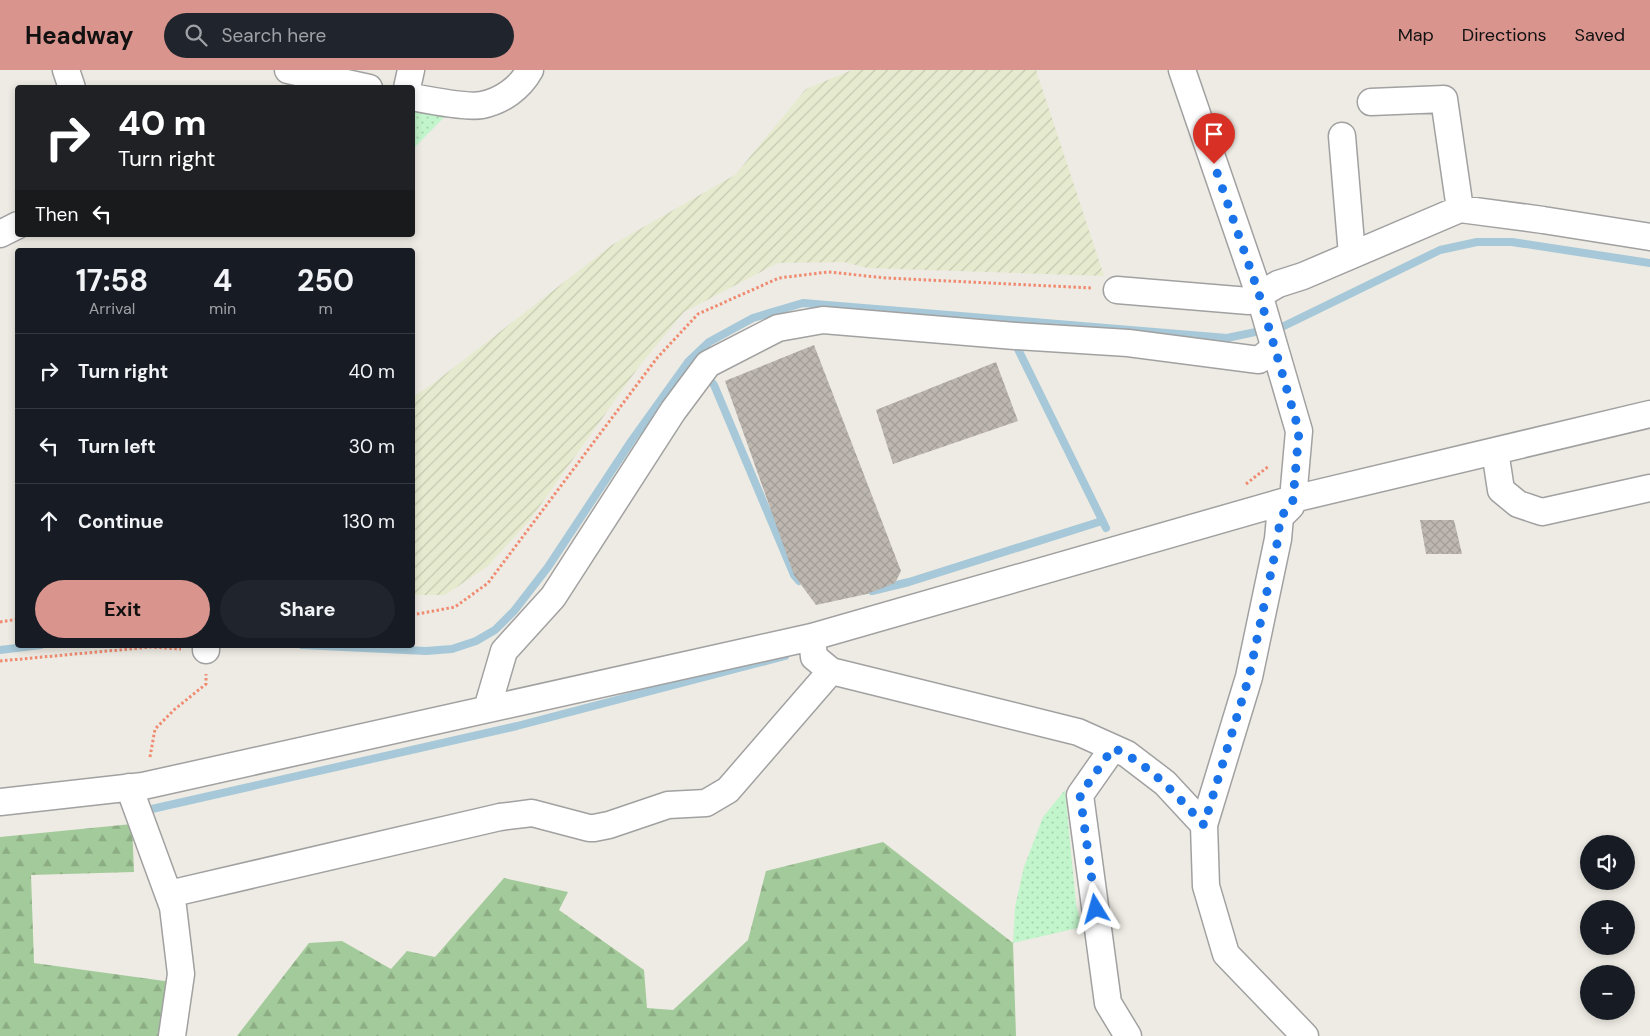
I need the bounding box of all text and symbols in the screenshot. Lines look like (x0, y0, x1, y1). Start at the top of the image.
search box (164, 13, 514, 58)
text: Headway (25, 20, 134, 51)
icon: search (182, 21, 210, 49)
text: Search here (222, 23, 326, 48)
text: Map (1398, 23, 1434, 47)
text: Directions (1462, 23, 1547, 47)
text: Saved (1575, 23, 1625, 47)
text: 40 m (118, 100, 207, 146)
icon: right (35, 105, 100, 170)
pin (1193, 113, 1235, 164)
icon: arrive (1200, 120, 1228, 148)
text: Turn right (118, 144, 215, 173)
icon: left (88, 200, 116, 228)
text: Then (35, 202, 78, 227)
text: 17:58 (76, 261, 148, 300)
text: 4 (213, 261, 232, 300)
text: 250 (297, 261, 354, 300)
text: Arrival (89, 298, 135, 319)
text: min (209, 298, 236, 319)
text: m (318, 298, 333, 319)
icon: right (35, 357, 63, 385)
text: Turn right (78, 359, 168, 384)
text: 40 m (348, 359, 395, 384)
icon: left (35, 432, 63, 460)
text: Turn left (78, 434, 156, 459)
text: 30 m (349, 434, 395, 459)
icon: ahead (35, 507, 63, 535)
text: Continue (78, 509, 164, 534)
text: 130 m (343, 509, 395, 534)
button: Exit (35, 580, 210, 638)
button: Share (220, 580, 395, 638)
map controls (1580, 835, 1635, 1020)
button: sound (1580, 835, 1635, 890)
position arrow (1069, 882, 1121, 934)
button: + (1580, 900, 1635, 955)
button: − (1580, 965, 1635, 1020)

